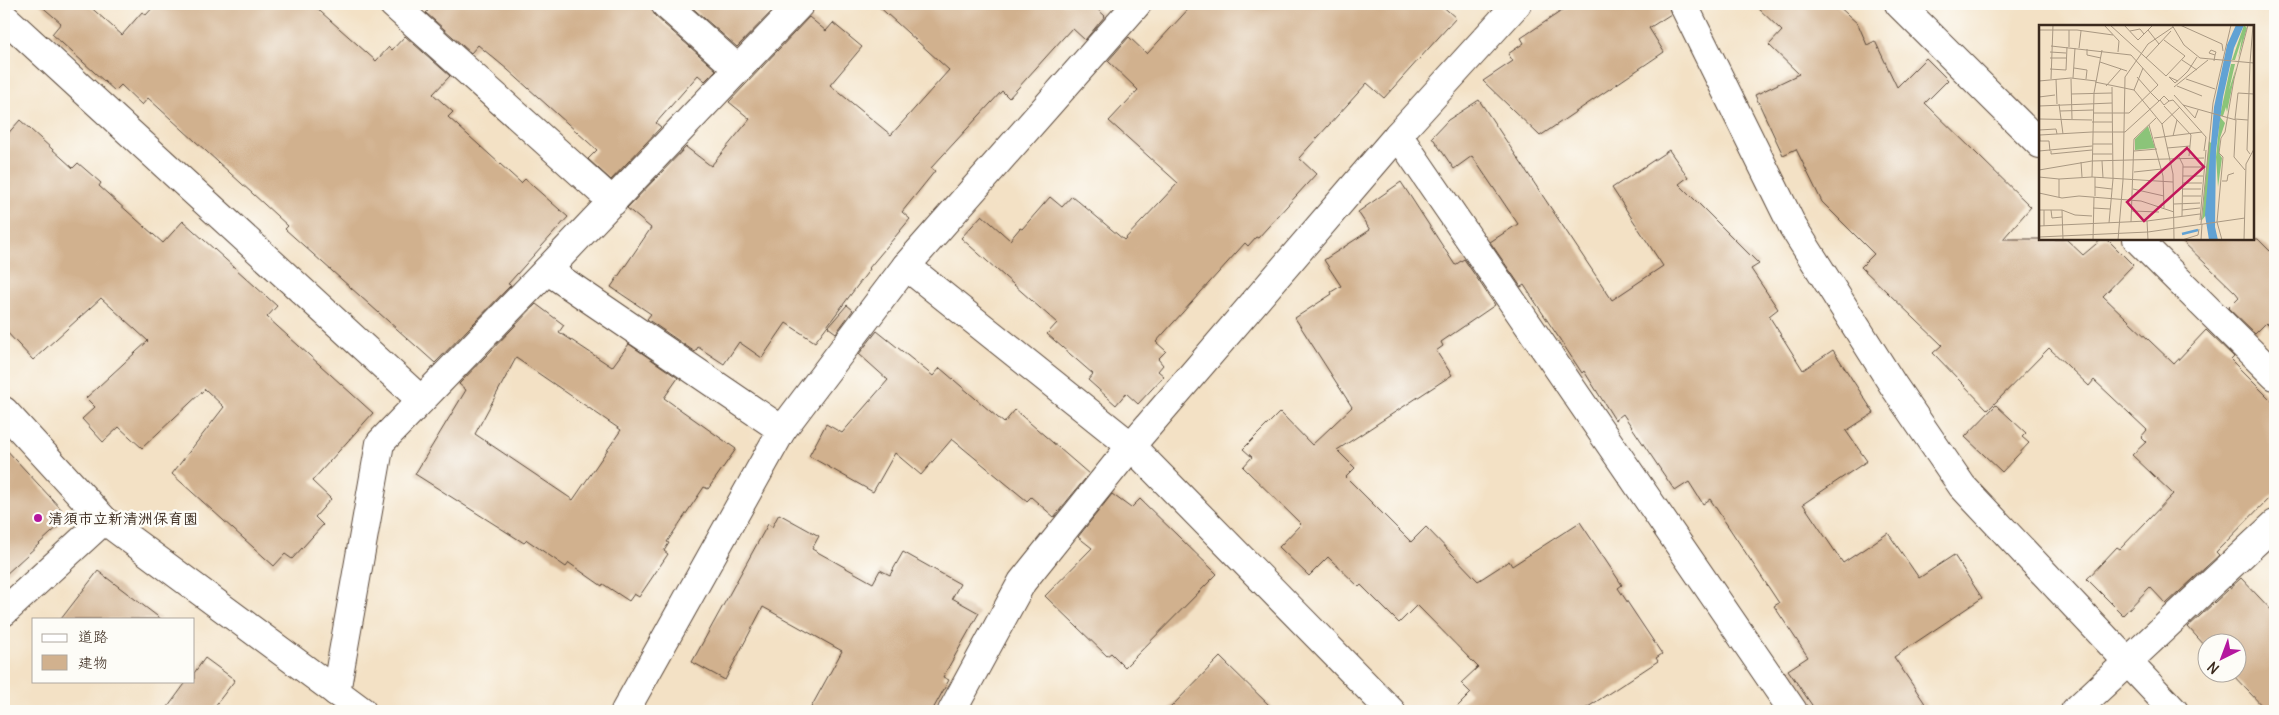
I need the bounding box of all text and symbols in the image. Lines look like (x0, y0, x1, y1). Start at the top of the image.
inset map (2039, 25, 2254, 240)
place label: 清須市立新清洲保育園 (48, 509, 198, 528)
marker: 清須市立新清洲保育園 (32, 512, 44, 524)
legend (32, 618, 195, 682)
text: 道路 (78, 627, 108, 646)
north arrow (2196, 632, 2246, 682)
text: 建物 (78, 653, 108, 672)
text: N (2204, 658, 2223, 678)

